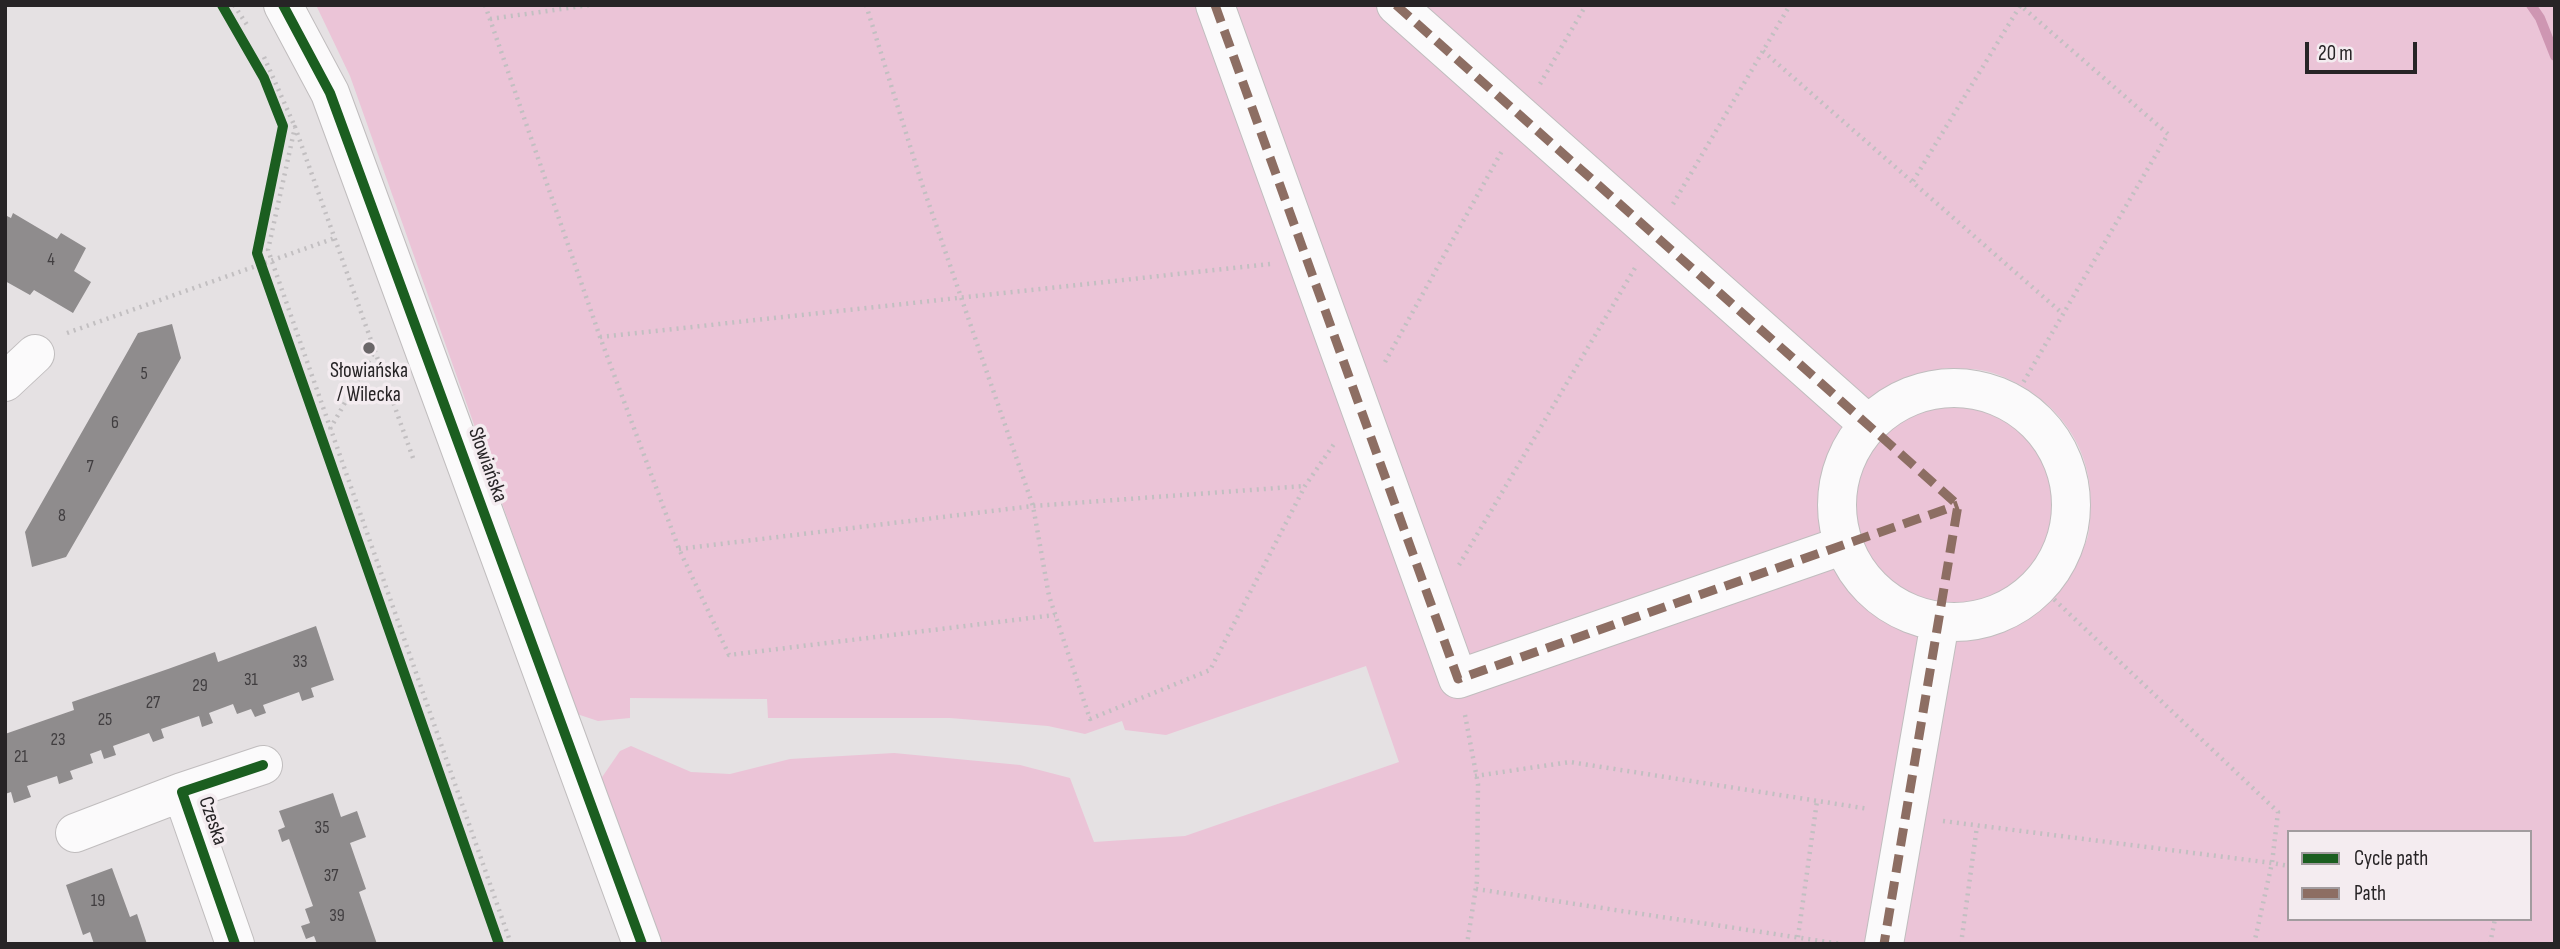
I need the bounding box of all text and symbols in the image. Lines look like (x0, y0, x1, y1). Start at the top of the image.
scale bar (2308, 28, 2420, 72)
text: 20 m (2318, 41, 2353, 66)
house number: 4 (47, 249, 55, 271)
marker: Słowiańska / Wilecka (361, 340, 377, 356)
place label: Słowiańska / Wilecka (330, 359, 408, 409)
house number: 5 (140, 363, 148, 385)
house number: 6 (111, 412, 119, 434)
street label: Słowiańska (462, 424, 512, 506)
house number: 7 (86, 456, 94, 478)
house number: 8 (58, 505, 66, 527)
house number: 33 (292, 651, 308, 673)
house number: 31 (244, 669, 258, 691)
house number: 29 (192, 675, 208, 697)
house number: 27 (146, 692, 160, 714)
house number: 25 (98, 709, 112, 731)
house number: 23 (51, 729, 65, 751)
house number: 21 (14, 746, 28, 768)
street label: Czeska (192, 794, 232, 848)
house number: 35 (315, 817, 329, 839)
legend (2287, 830, 2532, 921)
text: Cycle path (2354, 846, 2428, 871)
house number: 37 (324, 865, 338, 887)
text: Path (2354, 881, 2386, 906)
house number: 19 (91, 890, 105, 912)
house number: 39 (329, 905, 345, 927)

